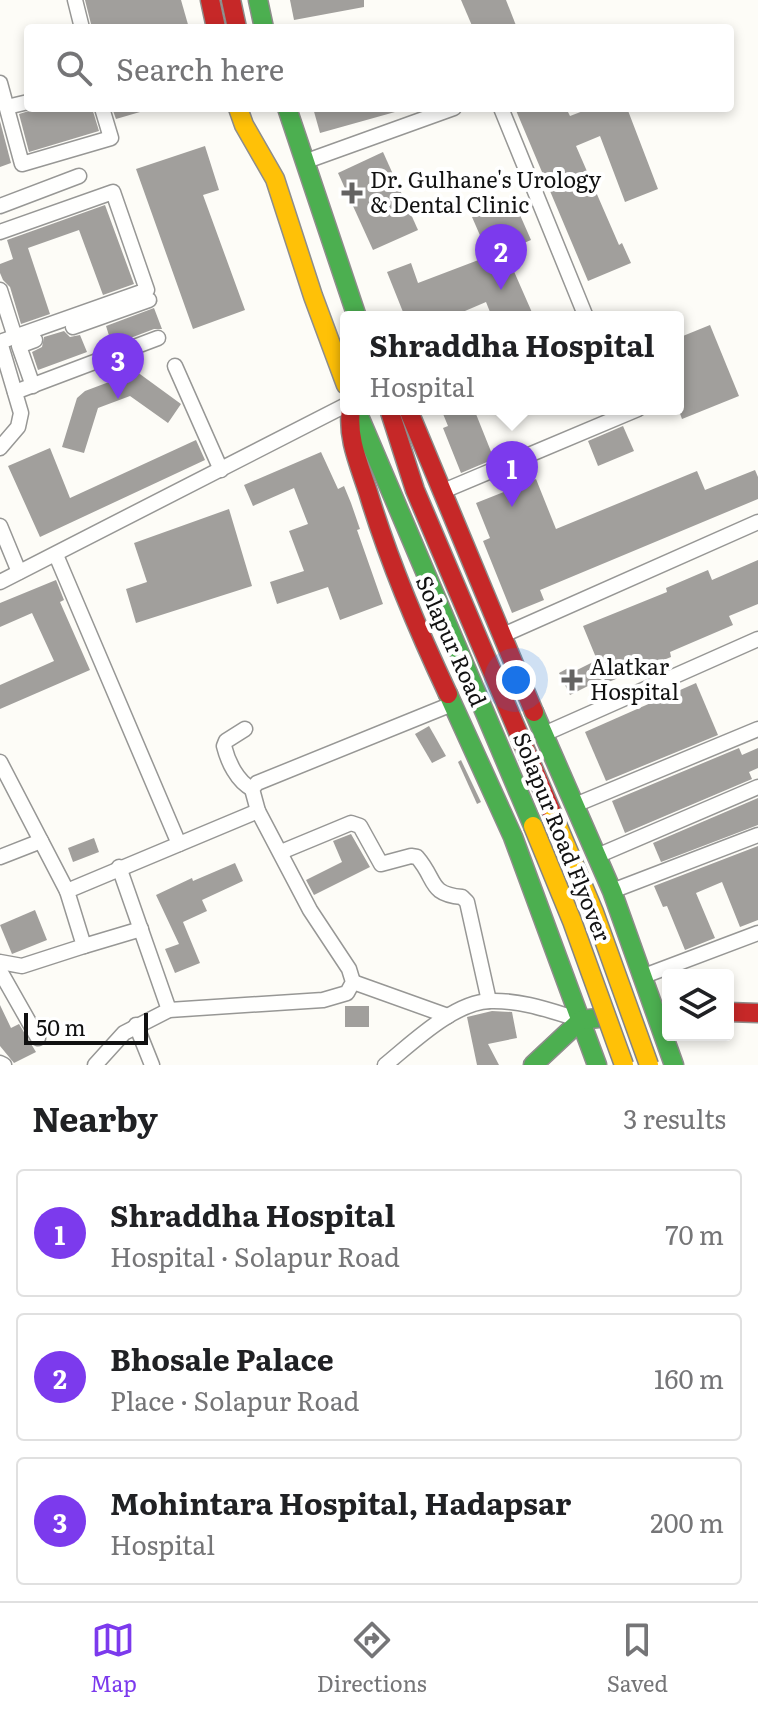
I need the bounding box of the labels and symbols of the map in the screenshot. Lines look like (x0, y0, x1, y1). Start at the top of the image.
place label: Dr. Gulhane's Urology & Dental Clinic (370, 162, 601, 220)
marker: Dr. Gulhane's Urology & Dental Clinic (341, 182, 363, 204)
pin: 2 (475, 224, 527, 290)
pin: 3 (92, 333, 144, 399)
pin: 1 (486, 441, 538, 507)
street label: Solapur Road (409, 570, 496, 711)
place label: Alatkar Hospital (590, 649, 679, 707)
your location (496, 660, 536, 700)
marker: Alatkar Hospital (561, 669, 583, 691)
street label: Solapur Road Flyover (506, 727, 621, 947)
scale bar (24, 1009, 148, 1045)

